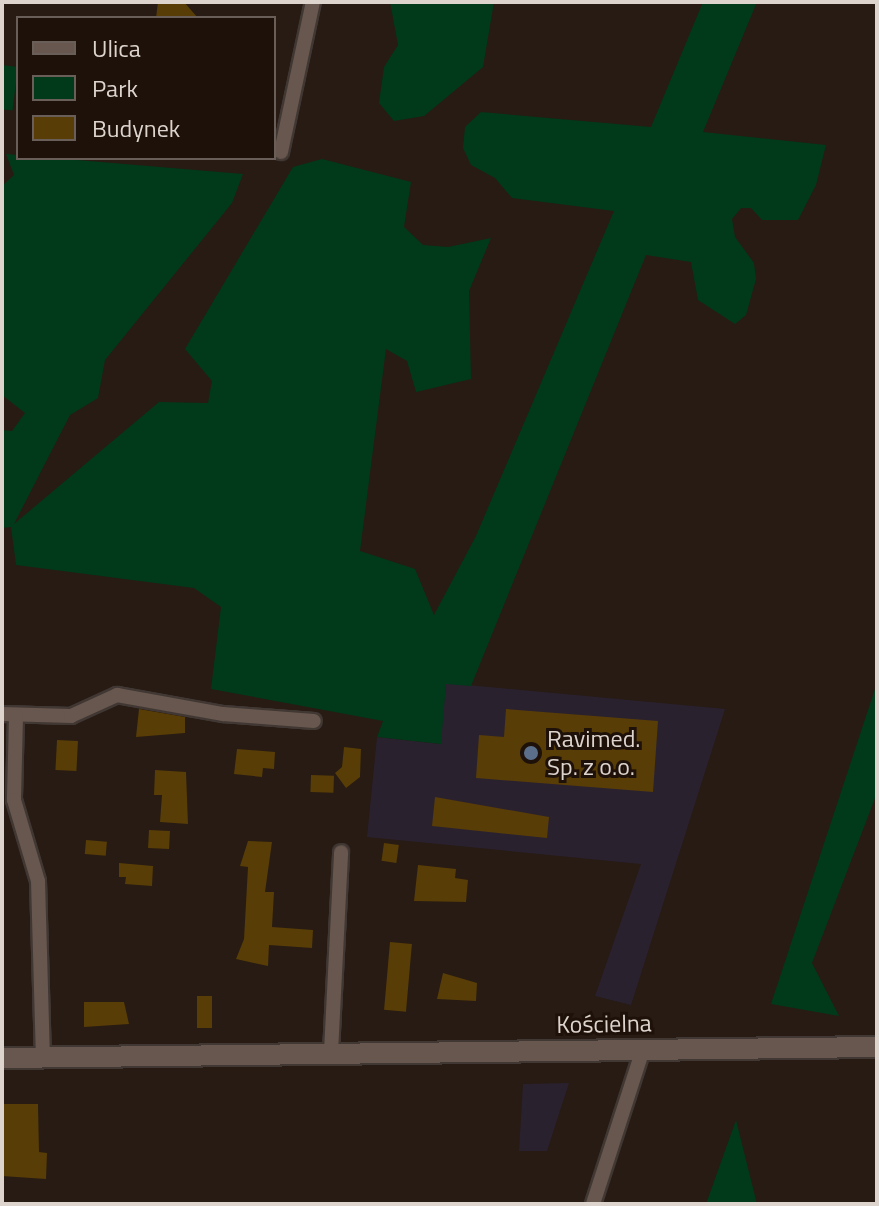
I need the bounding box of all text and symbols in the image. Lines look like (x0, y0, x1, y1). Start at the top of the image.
legend (16, 16, 276, 160)
text: Ulica (92, 30, 141, 66)
text: Park (92, 70, 138, 106)
text: Budynek (92, 110, 180, 146)
place label: Ravimed. Sp. z o.o. (547, 725, 641, 781)
marker: Ravimed. Sp. z o.o. (522, 744, 540, 762)
street label: Kościelna (556, 1009, 652, 1039)

